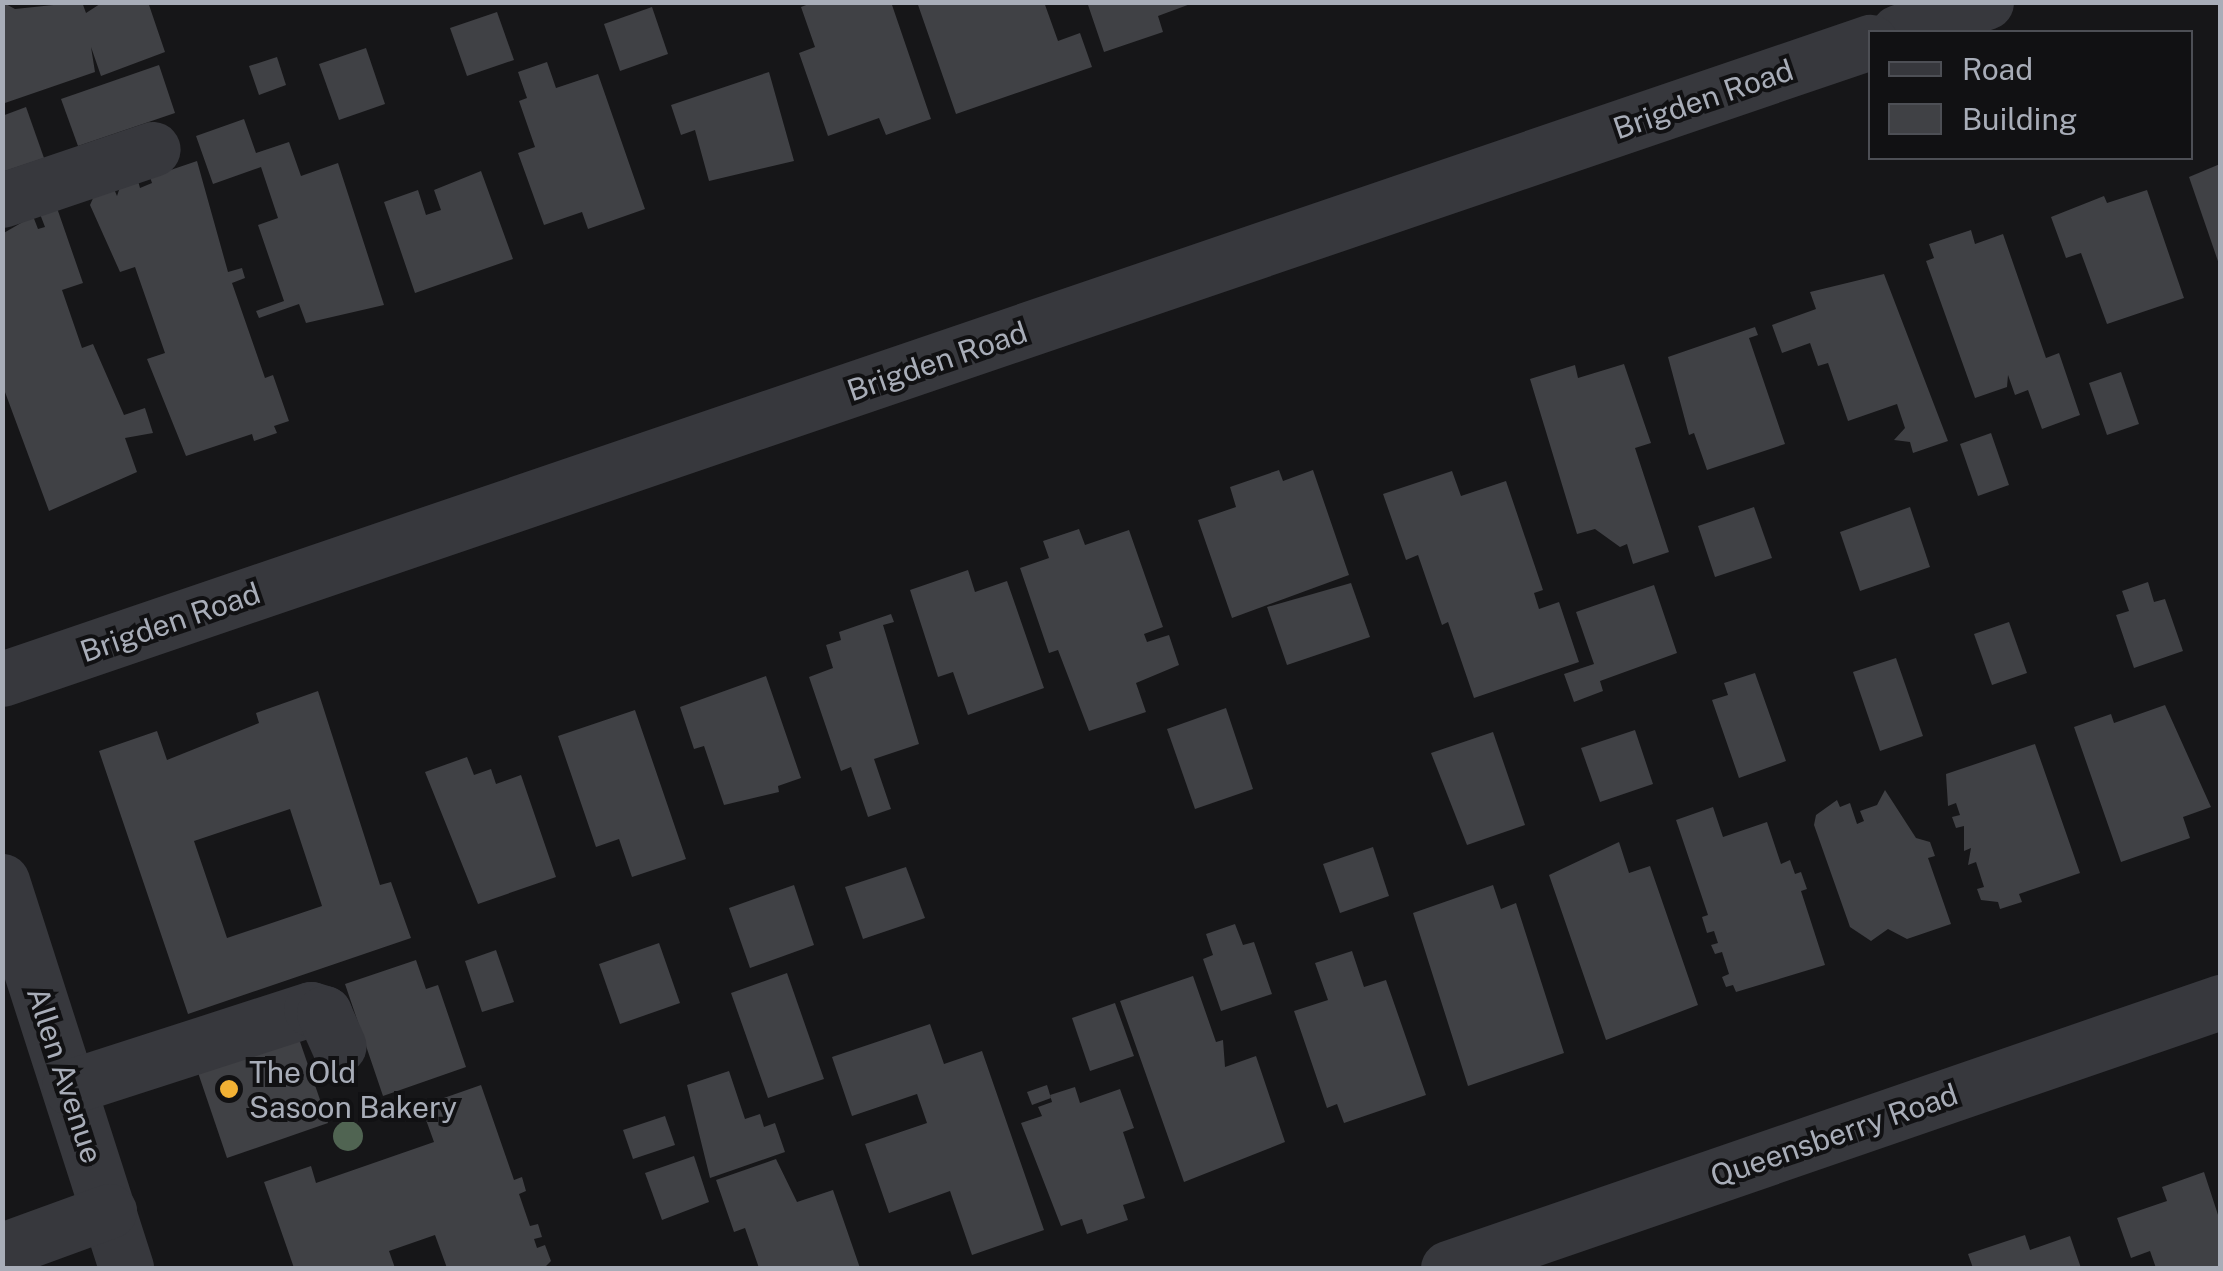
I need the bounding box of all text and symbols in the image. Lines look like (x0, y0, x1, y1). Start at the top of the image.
legend (1868, 30, 2193, 160)
street label: Brigden Road (1608, 51, 1798, 147)
text: Road (1962, 51, 2033, 87)
text: Building (1962, 101, 2077, 137)
street label: Brigden Road (842, 313, 1032, 409)
street label: Brigden Road (75, 574, 265, 670)
street label: Allen Avenue (20, 982, 110, 1168)
place label: The Old Sasoon Bakery (249, 1054, 457, 1124)
street label: Queensberry Road (1706, 1076, 1962, 1194)
marker: The Old Sasoon Bakery (218, 1078, 240, 1100)

